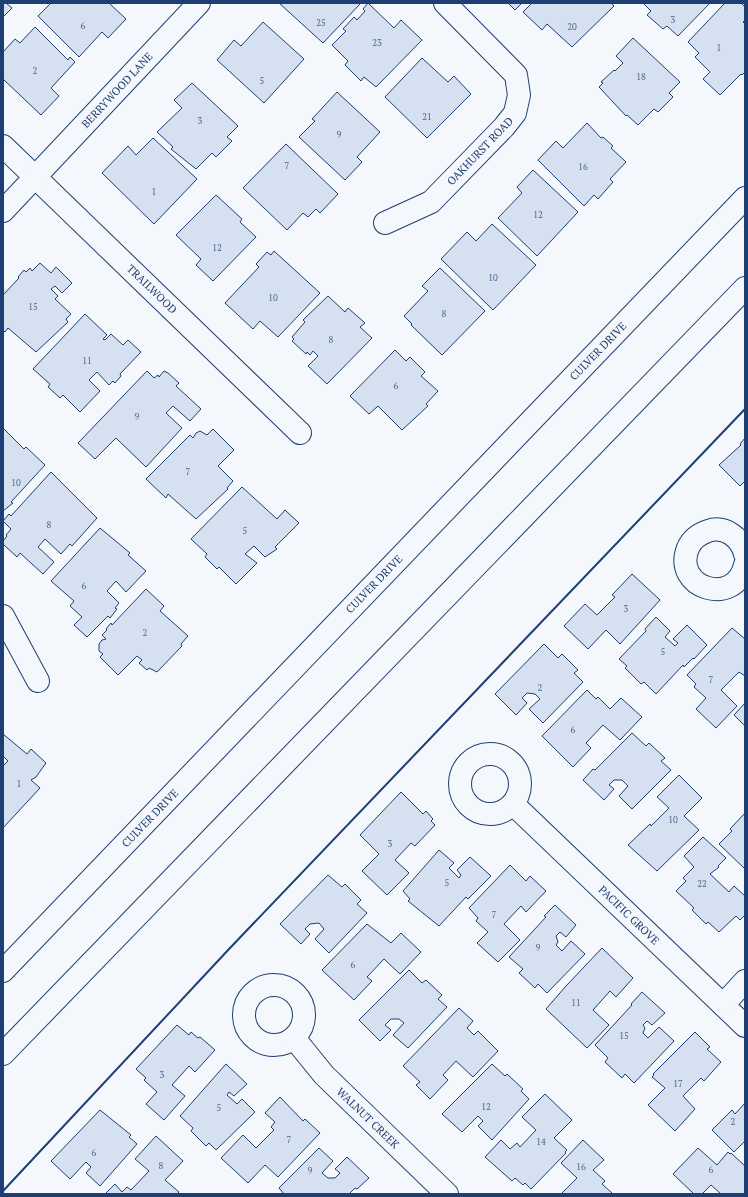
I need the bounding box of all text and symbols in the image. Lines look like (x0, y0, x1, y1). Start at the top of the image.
house number: 3 (671, 14, 676, 26)
house number: 25 (316, 17, 326, 29)
house number: 6 (81, 20, 86, 32)
house number: 20 (567, 21, 577, 33)
house number: 23 (372, 37, 382, 49)
house number: 1 (717, 42, 721, 54)
street label: BERRYWOOD LANE (78, 49, 156, 131)
house number: 2 (33, 65, 38, 77)
house number: 18 (636, 71, 646, 83)
house number: 5 (260, 75, 265, 87)
house number: 21 (422, 111, 432, 123)
street label: OAKHURST ROAD (444, 114, 516, 188)
house number: 3 (198, 115, 203, 127)
house number: 9 (337, 129, 342, 141)
house number: 7 (285, 160, 290, 172)
house number: 16 (578, 161, 588, 173)
house number: 1 (152, 186, 156, 198)
house number: 12 (533, 209, 543, 221)
house number: 12 (212, 242, 222, 254)
street label: TRAILWOOD (124, 262, 180, 317)
house number: 10 (488, 272, 498, 284)
house number: 10 (268, 292, 278, 304)
house number: 15 (28, 301, 38, 313)
house number: 8 (442, 308, 447, 320)
street label: CULVER DRIVE (567, 319, 629, 383)
house number: 8 (329, 334, 334, 346)
house number: 11 (82, 355, 92, 367)
house number: 6 (394, 380, 399, 392)
house number: 9 (135, 411, 140, 423)
house number: 7 (186, 466, 191, 478)
house number: 10 (11, 477, 21, 489)
house number: 8 (47, 519, 52, 531)
house number: 5 (243, 525, 248, 537)
street label: CULVER DRIVE (343, 552, 405, 616)
house number: 6 (82, 580, 87, 592)
house number: 3 (624, 603, 629, 615)
house number: 2 (143, 627, 148, 639)
house number: 5 (661, 646, 666, 658)
house number: 7 (709, 674, 714, 686)
house number: 2 (538, 682, 543, 694)
house number: 6 (571, 724, 576, 736)
house number: 1 (17, 778, 21, 790)
street label: CULVER DRIVE (119, 786, 181, 850)
house number: 10 (668, 814, 678, 826)
house number: 3 (388, 838, 393, 850)
house number: 5 (445, 877, 450, 889)
house number: 22 (697, 878, 707, 890)
street label: PACIFIC GROVE (596, 882, 662, 948)
house number: 7 (492, 909, 497, 921)
house number: 9 (536, 942, 541, 954)
house number: 6 (351, 959, 356, 971)
house number: 11 (571, 997, 581, 1009)
house number: 15 (619, 1030, 629, 1042)
house number: 3 (160, 1069, 165, 1081)
house number: 17 (673, 1078, 683, 1090)
street label: WALNUT CREEK (334, 1085, 403, 1152)
house number: 12 (481, 1101, 491, 1113)
house number: 5 (217, 1102, 222, 1114)
house number: 2 (731, 1116, 736, 1128)
house number: 7 (287, 1134, 292, 1146)
house number: 14 (536, 1136, 546, 1148)
house number: 6 (92, 1147, 97, 1159)
house number: 8 (159, 1160, 164, 1172)
house number: 16 (576, 1161, 586, 1173)
house number: 6 (709, 1164, 714, 1176)
house number: 9 (308, 1165, 313, 1177)

